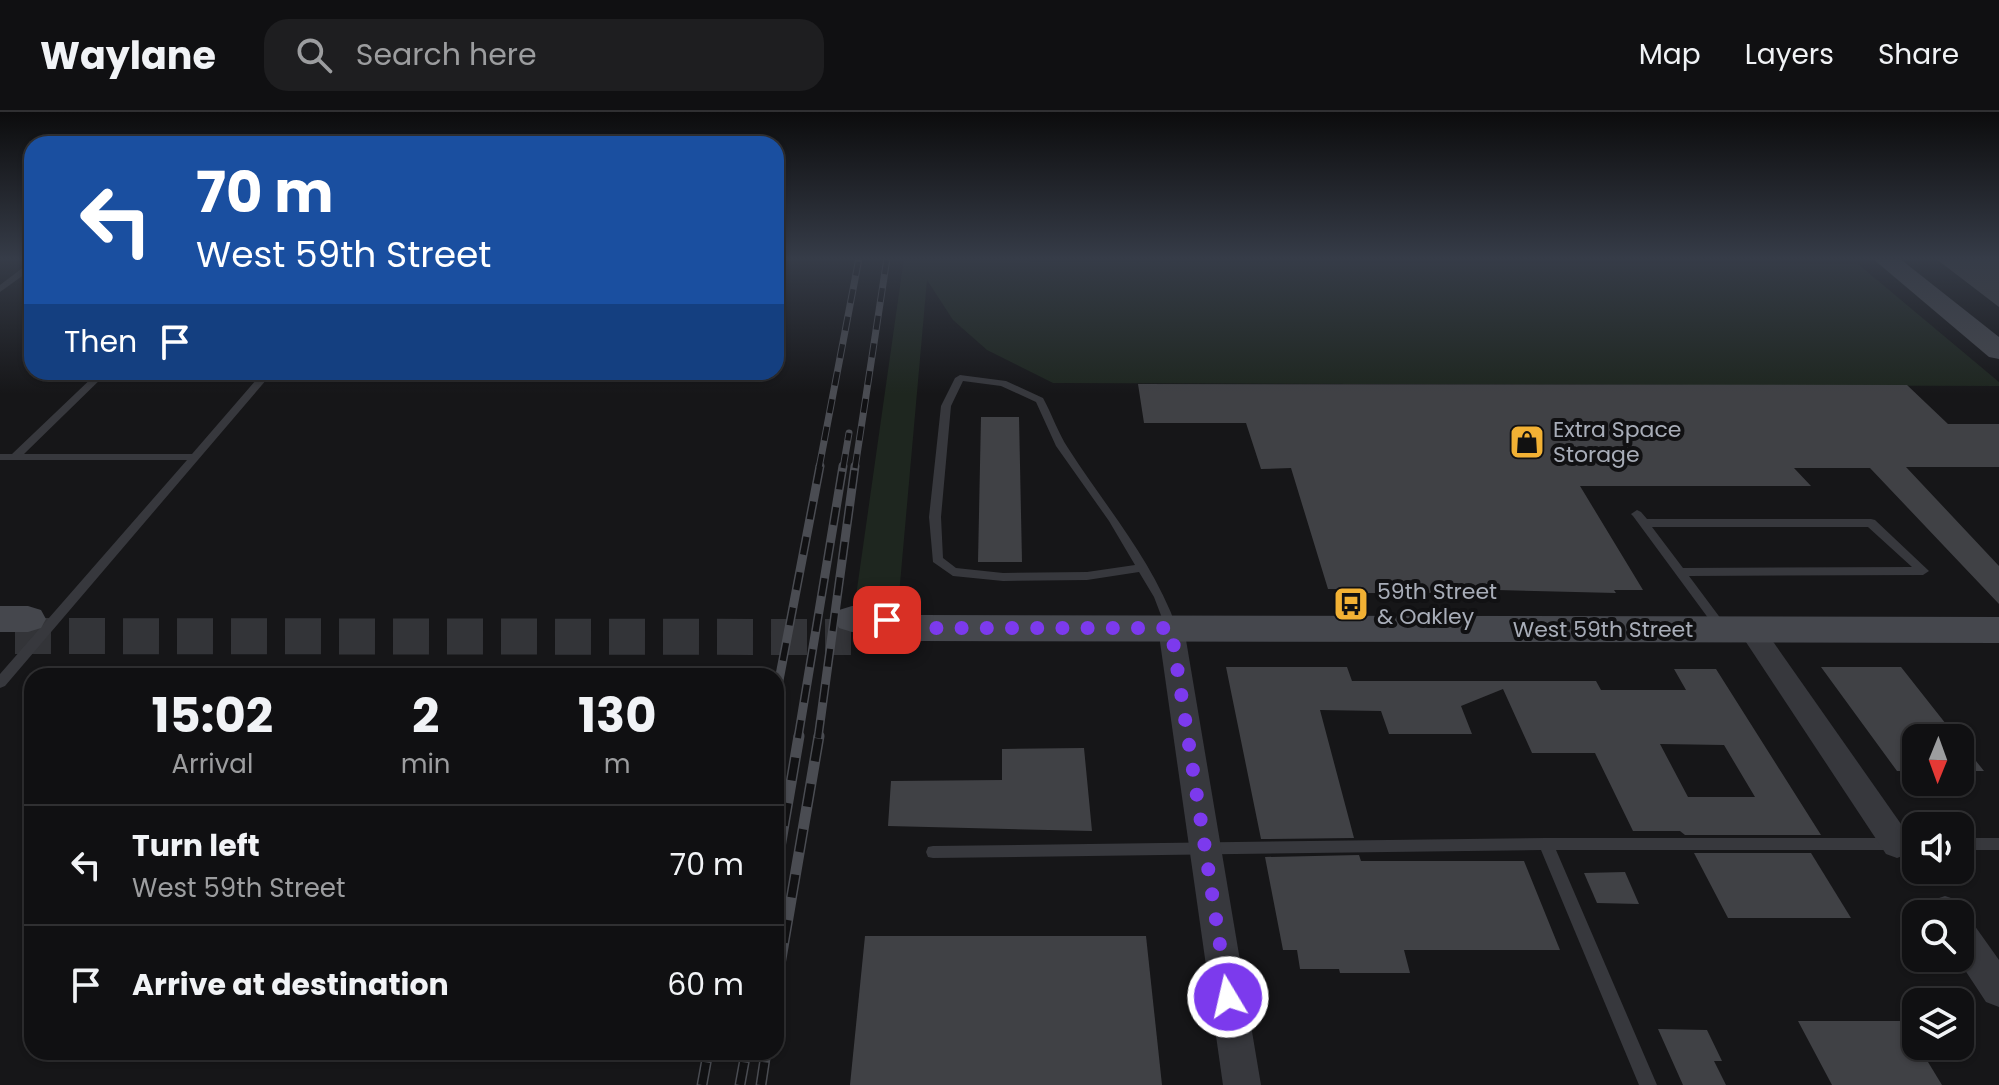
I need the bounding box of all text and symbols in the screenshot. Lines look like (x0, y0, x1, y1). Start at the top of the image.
search box (264, 19, 824, 91)
text: Waylane (40, 29, 216, 82)
icon: search (292, 33, 336, 77)
text: Search here (356, 33, 537, 76)
text: Map (1639, 35, 1701, 74)
text: Layers (1745, 35, 1834, 74)
text: Share (1878, 35, 1959, 74)
text: 70 m (196, 153, 334, 232)
icon: left (64, 168, 168, 272)
text: West 59th Street (196, 229, 491, 280)
text: Then (64, 320, 137, 363)
icon: arrive (153, 320, 197, 364)
place label: Extra Space Storage (1553, 414, 1681, 470)
shop icon: Extra Space Storage (1508, 423, 1546, 461)
place label: 59th Street & Oakley (1377, 576, 1497, 632)
bus stop icon: 59th Street & Oakley (1332, 585, 1370, 623)
pin (853, 586, 921, 654)
icon: arrive (865, 598, 909, 642)
street label: West 59th Street (1513, 614, 1693, 645)
text: 15:02 (152, 682, 273, 749)
text: 2 (412, 682, 439, 749)
text: 130 (578, 682, 656, 749)
north arrow (1902, 724, 1974, 796)
map controls (1902, 724, 1974, 1060)
text: Arrival (171, 746, 253, 782)
text: min (401, 746, 451, 782)
text: m (604, 746, 631, 782)
button: sound (1902, 812, 1974, 884)
text: Turn left (132, 824, 260, 867)
icon: left (64, 843, 108, 887)
text: 70 m (670, 843, 744, 886)
text: West 59th Street (132, 870, 345, 906)
button: search (1902, 900, 1974, 972)
position arrow (1186, 955, 1270, 1039)
icon: arrive (64, 963, 108, 1007)
text: Arrive at destination (132, 963, 449, 1006)
text: 60 m (667, 963, 744, 1006)
button: layers (1902, 988, 1974, 1060)

